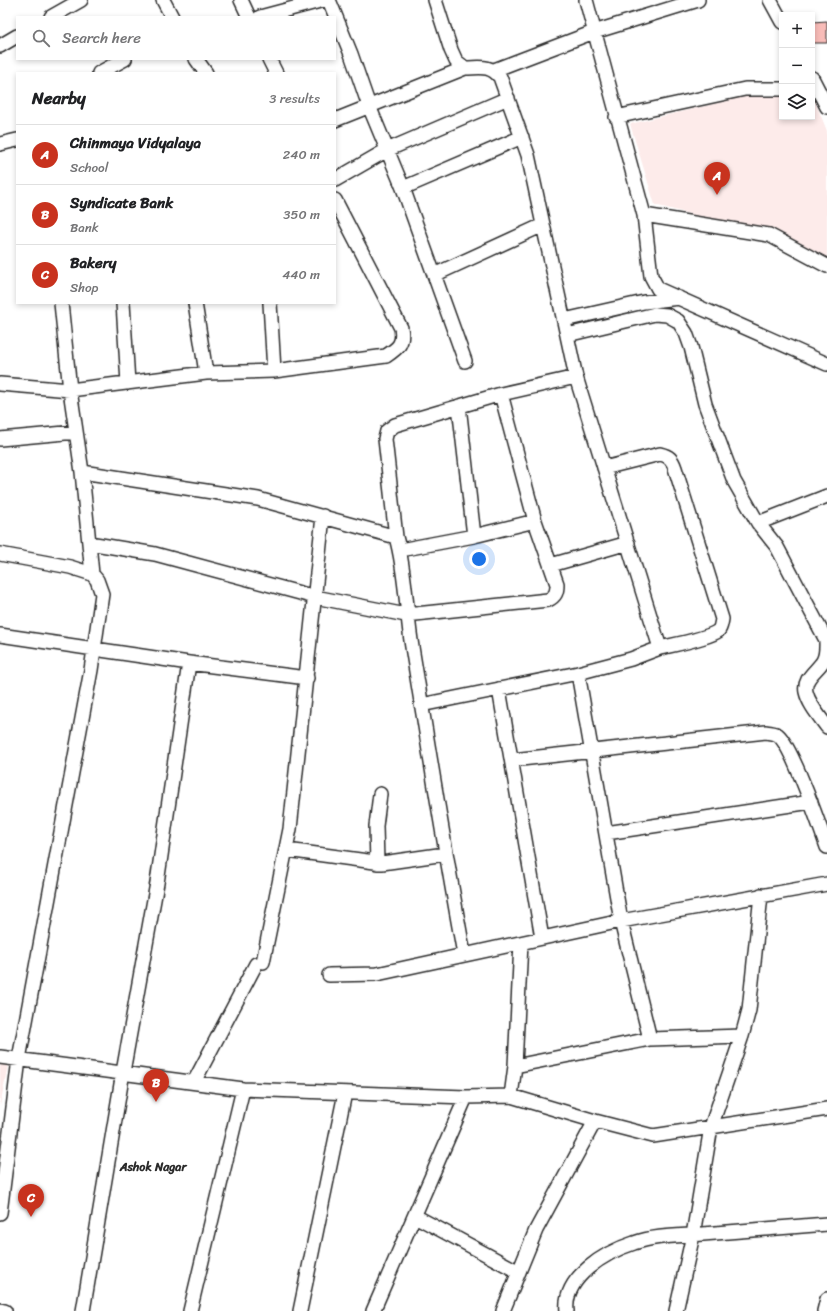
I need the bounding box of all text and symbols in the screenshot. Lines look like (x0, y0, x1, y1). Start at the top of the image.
map controls (779, 12, 815, 120)
button: + (779, 12, 815, 48)
search box (16, 16, 336, 60)
text: Search here (62, 25, 141, 51)
icon: search (30, 27, 52, 49)
button: − (779, 48, 815, 84)
text: Nearby (32, 83, 86, 113)
button: layers (779, 84, 815, 120)
text: 3 results (269, 87, 320, 110)
text: Chinmaya Vidyalaya (70, 130, 201, 156)
text: A (41, 143, 49, 166)
text: 240 m (283, 143, 320, 166)
text: School (70, 156, 108, 179)
pin: A (704, 162, 730, 195)
text: Syndicate Bank (70, 190, 173, 216)
text: B (41, 203, 49, 226)
text: 350 m (283, 203, 320, 226)
text: Bank (70, 216, 99, 239)
text: Bakery (70, 250, 117, 276)
text: C (41, 263, 49, 286)
text: 440 m (282, 263, 320, 286)
text: Shop (70, 276, 98, 299)
your location (469, 549, 489, 569)
pin: B (143, 1069, 169, 1102)
district label: Ashok Nagar (119, 1156, 187, 1178)
pin: C (18, 1184, 44, 1217)

